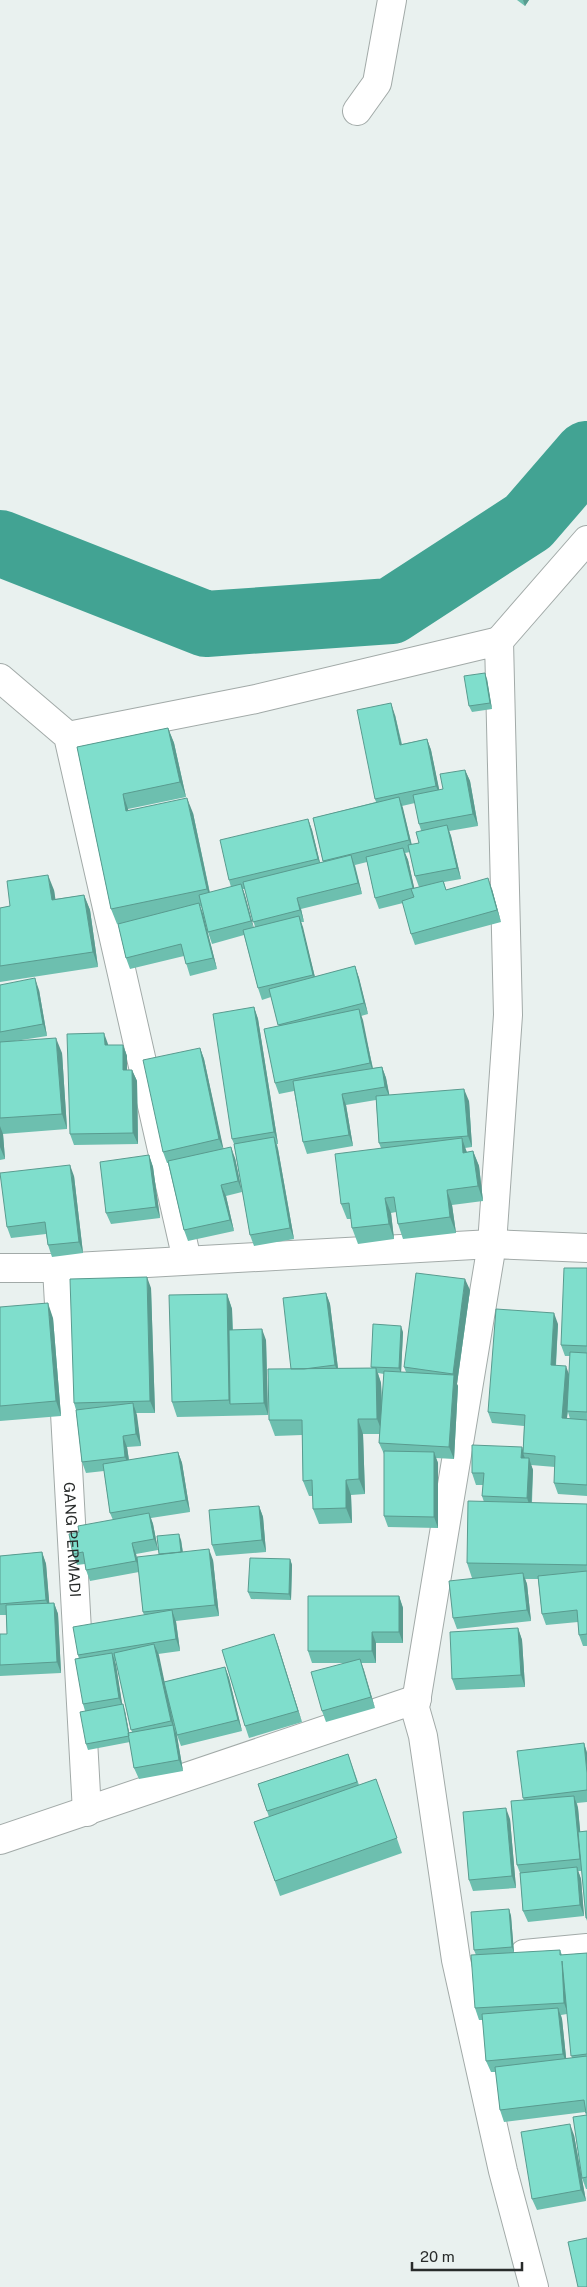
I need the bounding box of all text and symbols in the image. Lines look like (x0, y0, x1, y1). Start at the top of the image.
street label: GANG PERMADI (61, 1481, 84, 1598)
scale bar (412, 2240, 522, 2272)
text: 20 m (420, 2248, 455, 2265)

